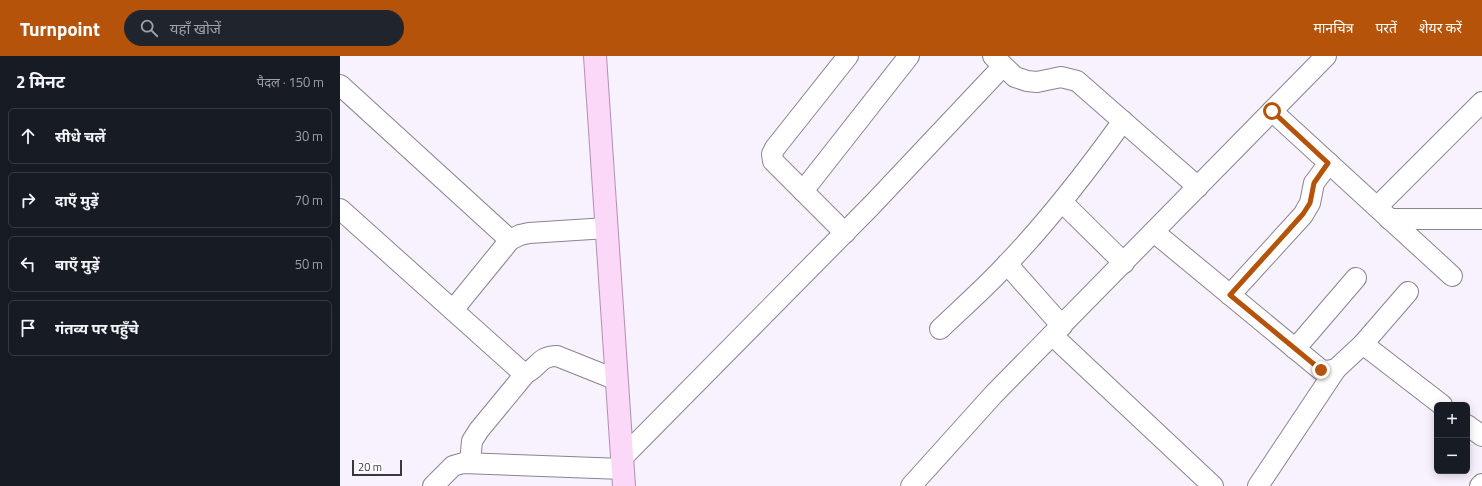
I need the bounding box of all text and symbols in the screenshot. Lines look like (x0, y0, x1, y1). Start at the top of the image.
search box (124, 10, 404, 46)
text: Turnpoint (20, 14, 100, 43)
icon: search (138, 17, 160, 39)
text: यहाँ खोजें (170, 17, 221, 40)
text: मानचित्र (1313, 17, 1353, 38)
text: परतें (1375, 17, 1397, 38)
text: शेयर करें (1419, 17, 1462, 38)
text: 2 मिनट (16, 69, 65, 95)
text: पैदल · 150 m (257, 72, 324, 92)
route start (1263, 102, 1281, 120)
icon: ahead (17, 125, 39, 147)
text: सीधे चलें (55, 125, 106, 148)
text: 30 m (295, 126, 323, 146)
icon: right (17, 189, 39, 211)
text: दाएँ मुड़ें (55, 189, 99, 212)
text: 70 m (295, 190, 323, 210)
icon: left (17, 253, 39, 275)
text: बाएँ मुड़ें (55, 253, 99, 276)
text: 50 m (295, 254, 323, 274)
icon: arrive (17, 317, 39, 339)
text: गंतव्य पर पहुँचे (55, 317, 139, 340)
route end (1312, 361, 1330, 379)
map controls (1434, 402, 1470, 474)
button: + (1434, 402, 1470, 438)
button: − (1434, 438, 1470, 474)
scale bar (352, 458, 402, 477)
text: 20 m (358, 459, 382, 475)

